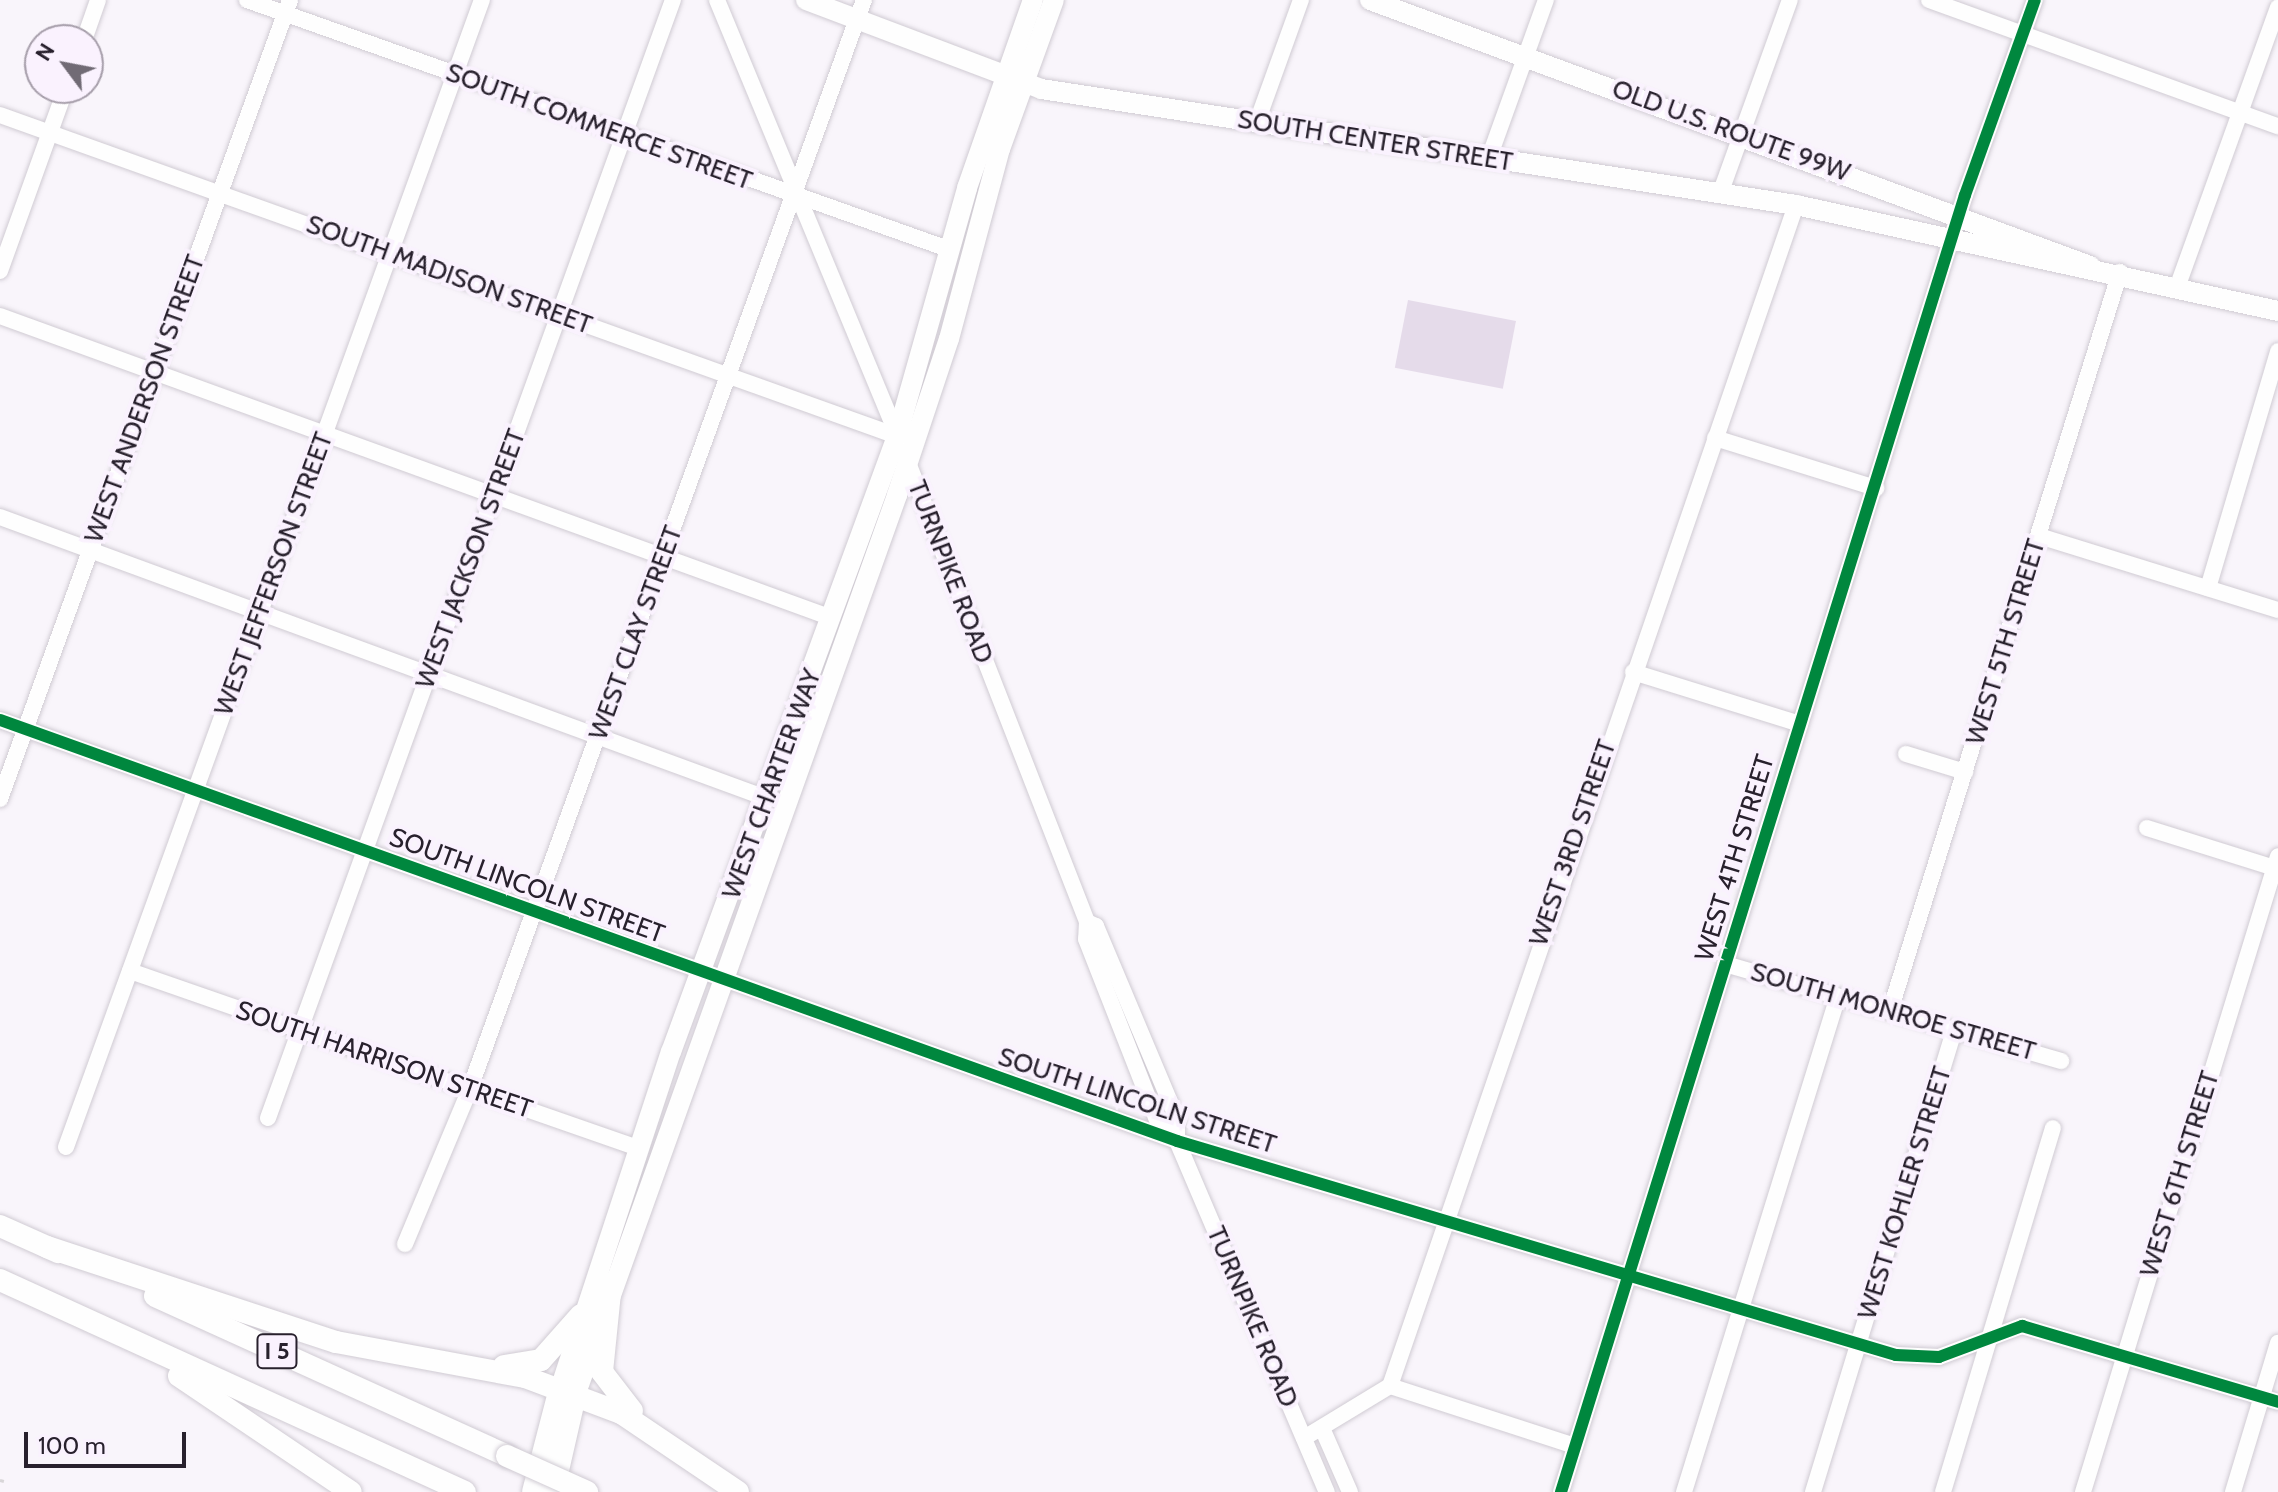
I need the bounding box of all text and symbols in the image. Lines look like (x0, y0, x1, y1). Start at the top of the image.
north arrow (24, 24, 104, 104)
text: N (29, 38, 60, 66)
street label: SOUTH COMMERCE STREET (442, 57, 756, 197)
street label: OLD U.S. ROUTE 99W (1608, 73, 1854, 189)
street label: SOUTH CENTER STREET (1235, 104, 1515, 178)
street label: SOUTH MADISON STREET (302, 209, 596, 341)
street label: WEST ANDERSON STREET (78, 251, 212, 547)
street label: WEST JACKSON STREET (410, 425, 532, 693)
street label: WEST JEFFERSON STREET (208, 428, 340, 720)
street label: TURNPIKE ROAD (901, 476, 999, 668)
street label: WEST CLAY STREET (583, 522, 689, 744)
street label: WEST 5TH STREET (1960, 535, 2052, 749)
street label: WEST CHARTER WAY (716, 665, 828, 903)
street label: WEST 3RD STREET (1523, 736, 1623, 950)
street label: WEST 4TH STREET (1689, 751, 1781, 965)
street label: SOUTH LINCOLN STREET (385, 822, 669, 950)
street label: SOUTH MONROE STREET (1747, 956, 2039, 1068)
street label: SOUTH HARRISON STREET (232, 995, 536, 1125)
street label: SOUTH LINCOLN STREET (994, 1041, 1280, 1161)
street label: WEST KOHLER STREET (1852, 1063, 1958, 1323)
street label: WEST 6TH STREET (2134, 1067, 2226, 1281)
street label: TURNPIKE ROAD (1200, 1222, 1304, 1412)
road number: I 5 (255, 1331, 299, 1371)
scale bar (28, 1416, 190, 1466)
text: 100 m (38, 1431, 106, 1460)

